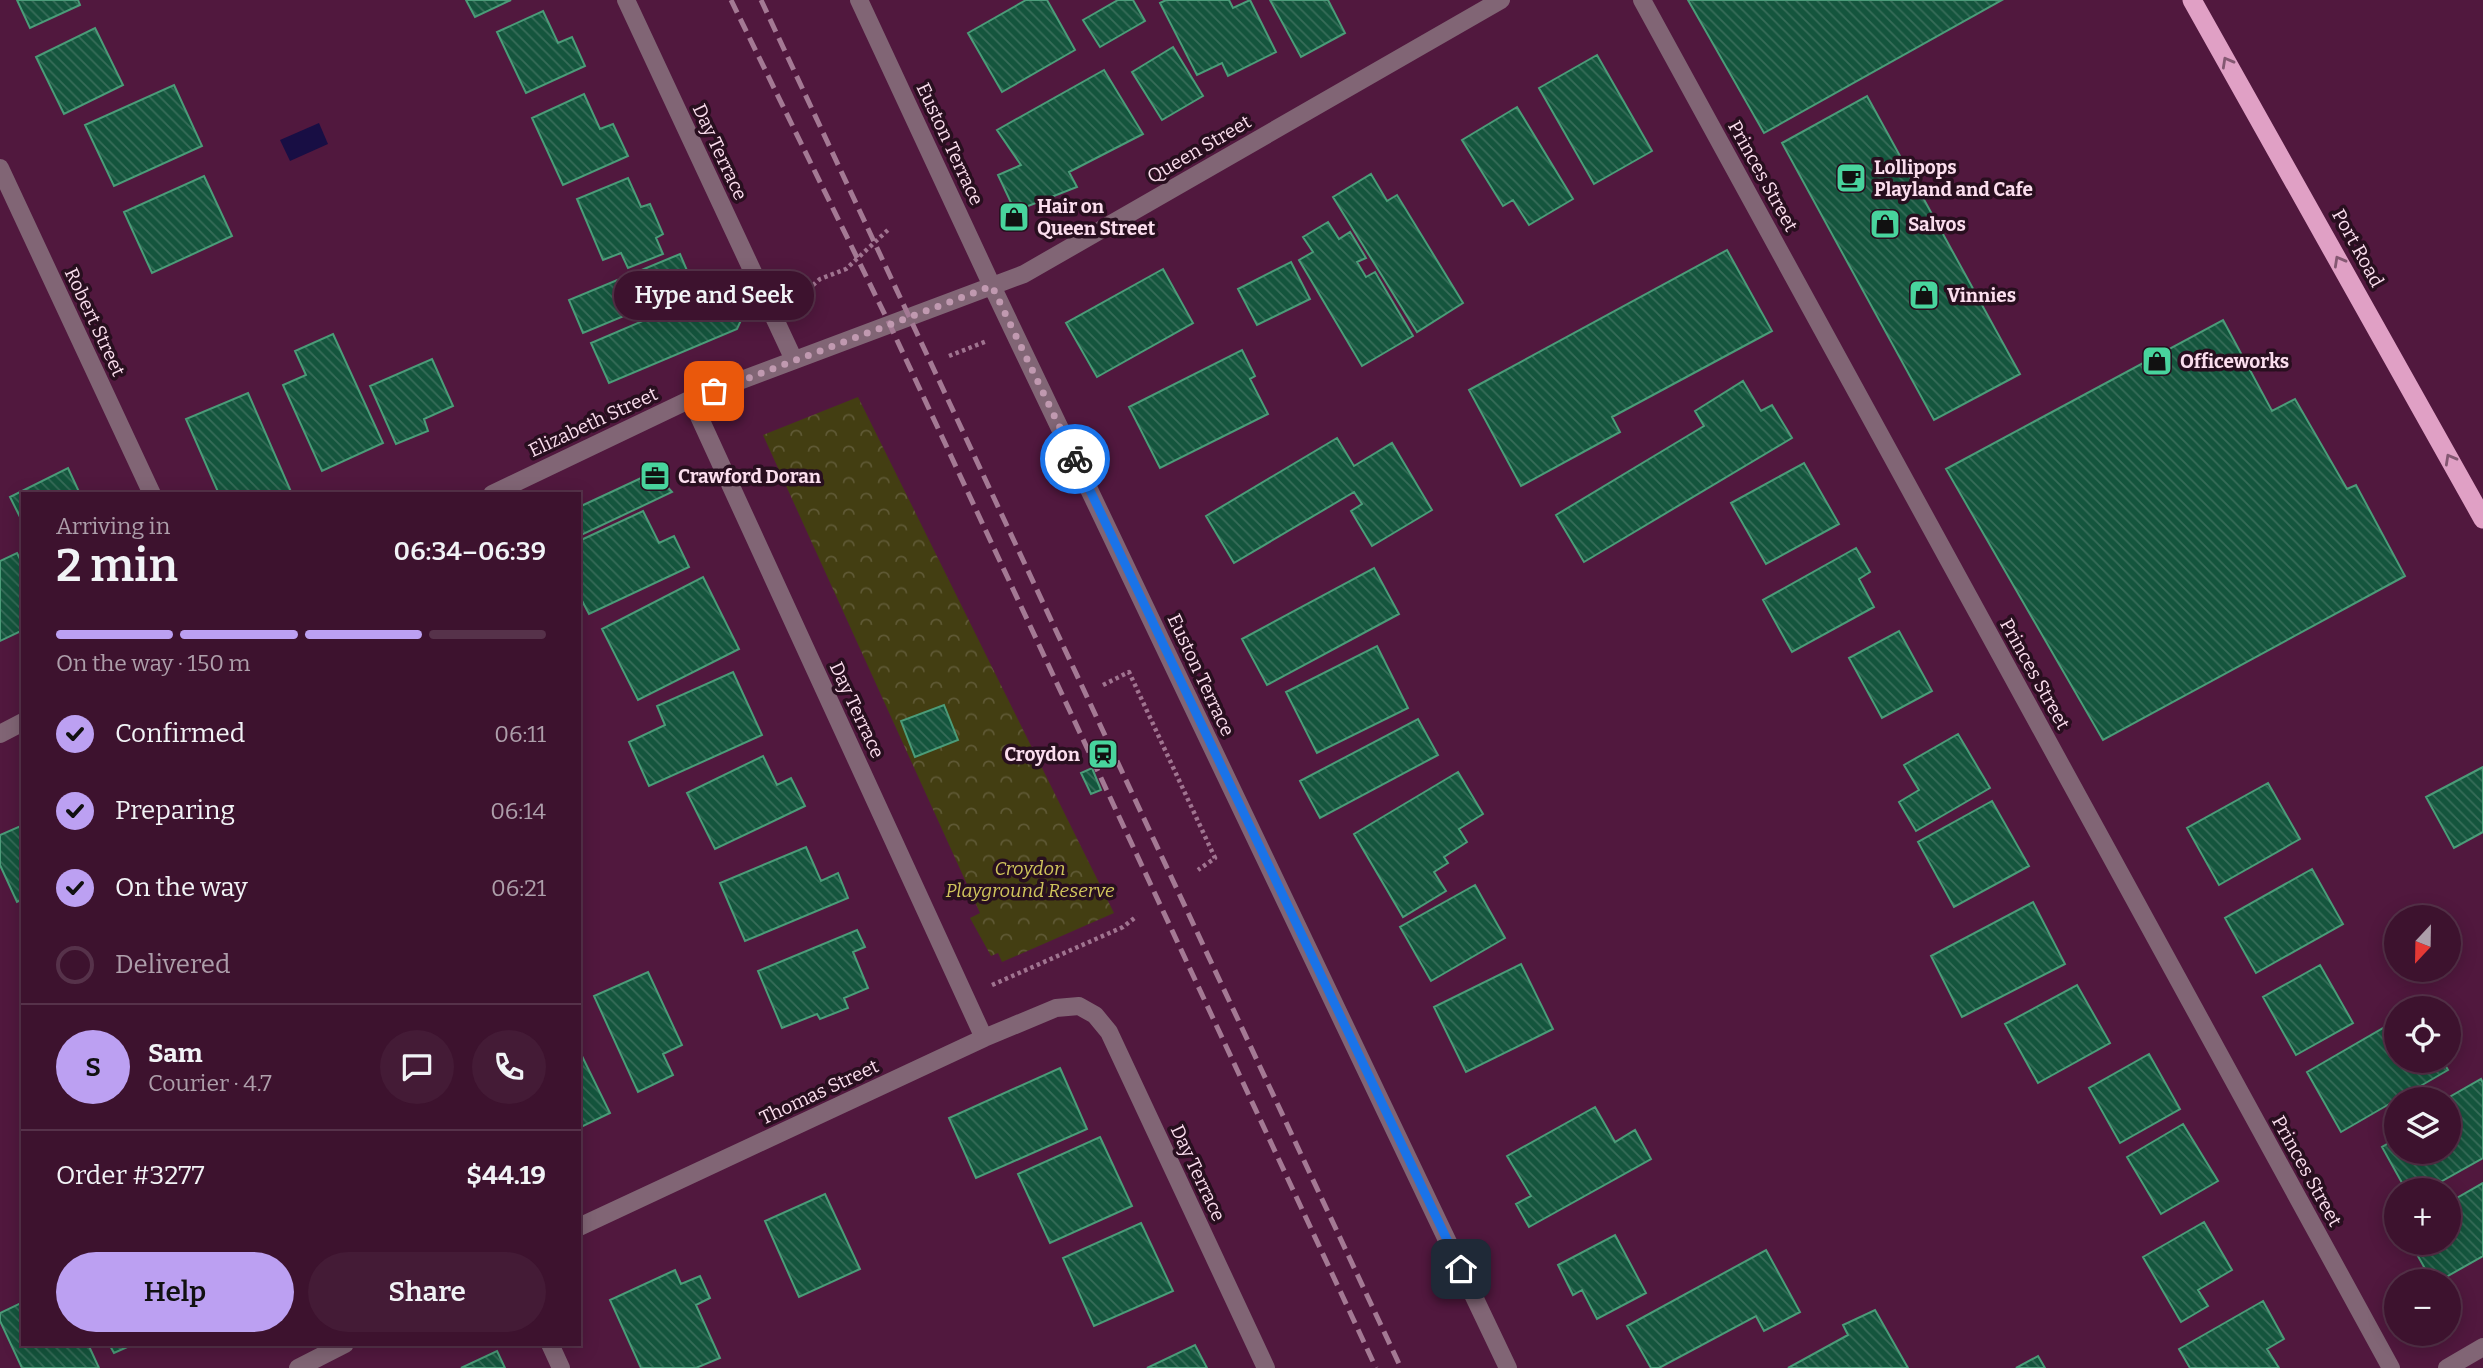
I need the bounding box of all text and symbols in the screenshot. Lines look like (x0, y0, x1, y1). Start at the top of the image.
one-way arrow (2222, 57, 2235, 70)
street label: Euston Terrace (912, 79, 988, 209)
street label: Day Terrace (688, 100, 752, 204)
street label: Queen Street (1143, 110, 1255, 188)
street label: Princes Street (1723, 117, 1803, 236)
place label: Lollipops Playland and Cafe (1874, 156, 2033, 201)
cafe icon: Lollipops Playland and Cafe (1834, 161, 1868, 195)
place label: Hair on Queen Street (1037, 195, 1156, 240)
shop icon: Hair on Queen Street (997, 200, 1031, 234)
street label: Port Road (2327, 205, 2389, 291)
shop icon: Salvos (1868, 207, 1902, 241)
place label: Salvos (1908, 213, 1966, 236)
one-way arrow (2334, 255, 2347, 268)
street label: Robert Street (60, 264, 130, 380)
callout: Hype and Seek (614, 272, 814, 321)
shop icon: Vinnies (1907, 278, 1941, 312)
text: Hype and Seek (635, 281, 793, 309)
place label: Vinnies (1947, 284, 2016, 307)
shop icon: Officeworks (2140, 344, 2174, 378)
place label: Officeworks (2180, 350, 2289, 373)
pin (684, 361, 744, 421)
icon: bag (695, 372, 733, 410)
street label: Elizabeth Street (525, 382, 661, 462)
courier (1040, 424, 1110, 494)
icon: bike (1056, 440, 1094, 478)
one-way arrow (2445, 454, 2458, 466)
office icon: Crawford Doran (638, 459, 672, 493)
place label: Crawford Doran (678, 465, 822, 488)
text: Arriving in (56, 512, 170, 540)
text: 06:34–06:39 (394, 536, 546, 567)
text: 2 min (56, 538, 178, 593)
street label: Euston Terrace (1163, 610, 1239, 740)
street label: Princes Street (1995, 615, 2075, 734)
text: On the way · 150 m (56, 649, 250, 677)
street label: Day Terrace (825, 658, 889, 762)
icon: check (56, 715, 94, 753)
text: Confirmed (115, 718, 245, 749)
text: 06:11 (494, 720, 546, 748)
station icon: Croydon (1086, 737, 1120, 771)
place label: Croydon (1004, 743, 1081, 766)
icon: check (56, 792, 94, 830)
text: Preparing (115, 795, 235, 826)
text: 06:14 (490, 797, 546, 825)
park label: Croydon Playground Reserve (945, 857, 1115, 902)
icon: check (56, 869, 94, 907)
text: On the way (115, 872, 248, 903)
text: 06:21 (491, 874, 546, 902)
north arrow (2384, 905, 2460, 982)
map controls (2384, 905, 2461, 1346)
text: Delivered (115, 949, 230, 980)
button: locate (2384, 996, 2461, 1073)
button: chat (380, 1030, 454, 1104)
button: phone (472, 1030, 546, 1104)
text: Sam (148, 1038, 203, 1069)
text: S (85, 1052, 101, 1083)
street label: Thomas Street (756, 1054, 882, 1130)
text: Courier · 4.7 (148, 1069, 272, 1097)
button: layers (2384, 1087, 2461, 1164)
street label: Princes Street (2267, 1112, 2347, 1231)
street label: Day Terrace (1166, 1121, 1230, 1225)
text: Order #3277 (56, 1160, 204, 1191)
text: $44.19 (466, 1160, 546, 1191)
button: + (2384, 1178, 2461, 1255)
pin (1431, 1239, 1491, 1299)
icon: home (1442, 1250, 1480, 1288)
button: Help (56, 1252, 294, 1332)
button: Share (308, 1252, 546, 1332)
button: − (2384, 1269, 2461, 1346)

